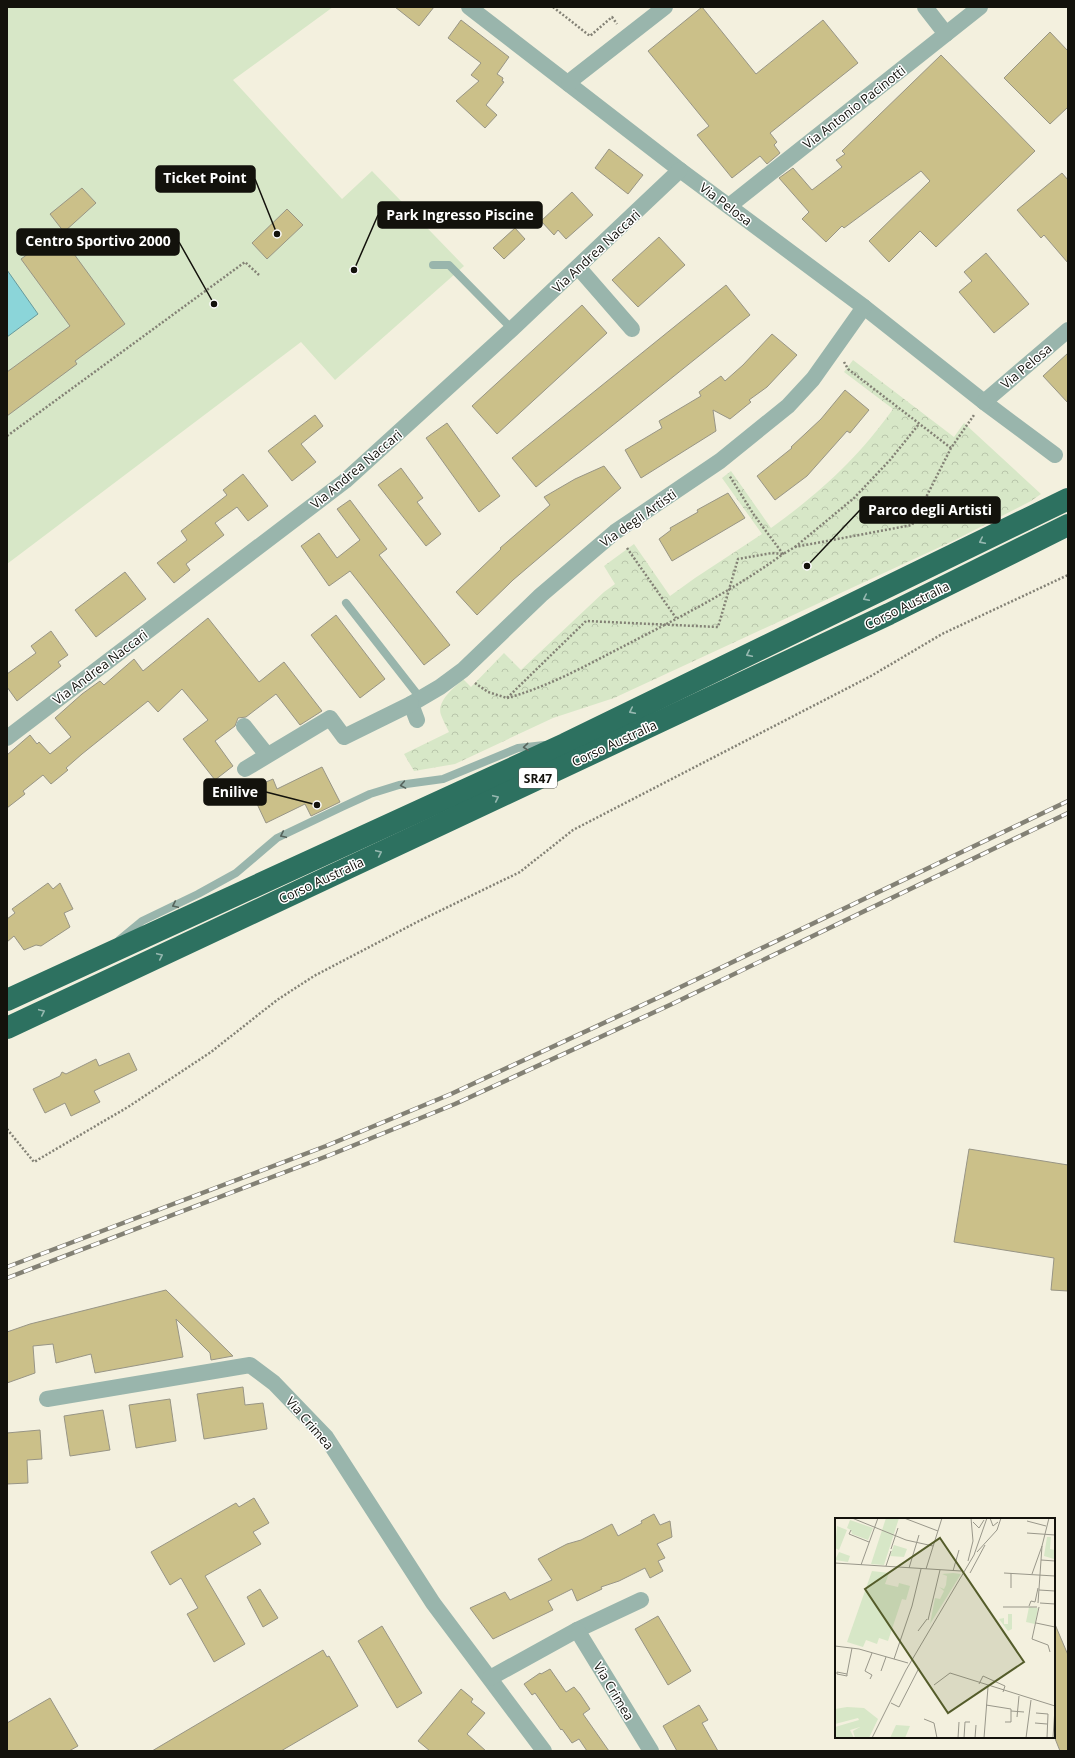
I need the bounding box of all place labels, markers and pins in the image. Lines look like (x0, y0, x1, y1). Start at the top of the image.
callout: Ticket Point (156, 166, 255, 192)
callout: Park Ingresso Piscine (378, 202, 542, 228)
callout: Centro Sportivo 2000 (17, 229, 179, 255)
callout: Parco degli Artisti (860, 497, 1000, 523)
callout: Enilive (204, 779, 266, 805)

